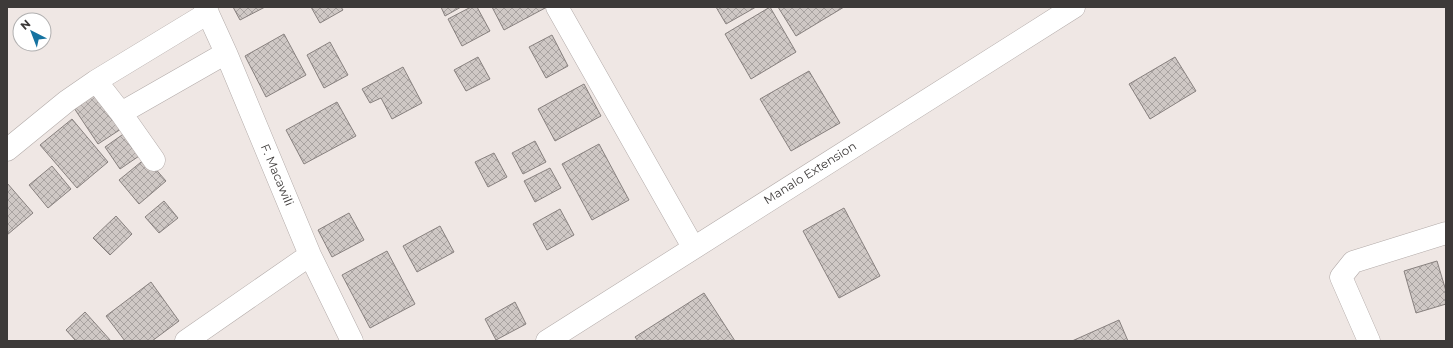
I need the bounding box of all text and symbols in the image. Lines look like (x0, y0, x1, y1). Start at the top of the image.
north arrow (12, 12, 52, 52)
text: N (17, 16, 33, 33)
street label: Manalo Extension (761, 138, 859, 207)
street label: F. Macawili (258, 142, 297, 208)

